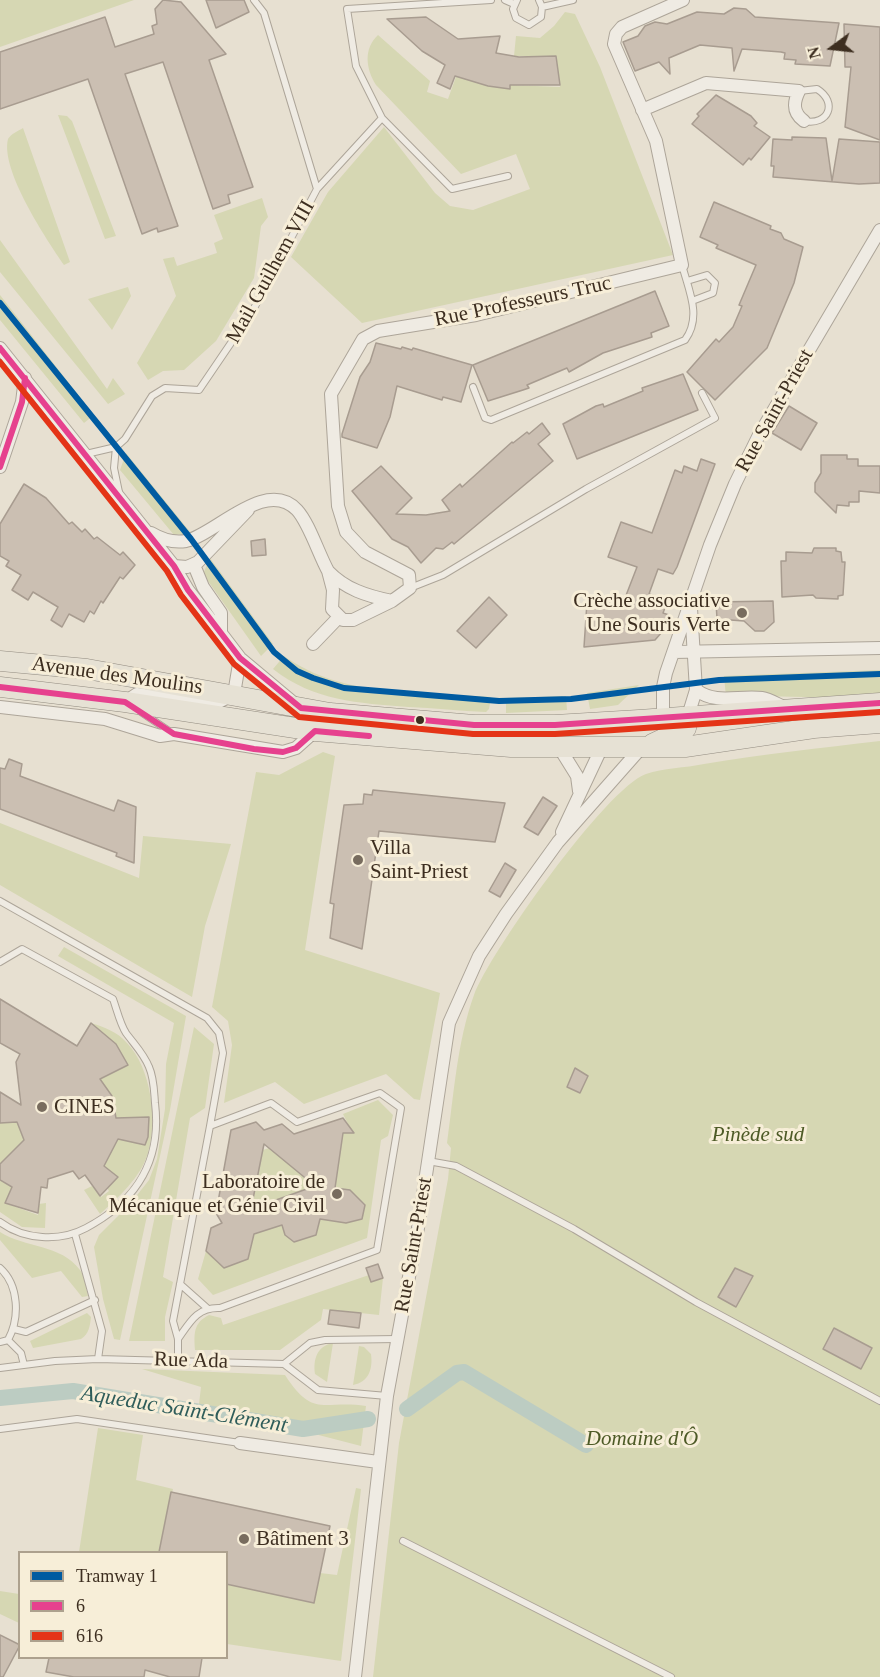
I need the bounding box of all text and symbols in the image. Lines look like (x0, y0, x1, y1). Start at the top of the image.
north arrow (802, 18, 862, 78)
text: N (804, 45, 824, 61)
street label: Mail Guilhem VIII (221, 196, 321, 348)
street label: Rue Professeurs Truc (432, 271, 614, 333)
street label: Rue Saint-Priest (731, 345, 819, 477)
place label: Crèche associative Une Souris Verte (573, 588, 730, 638)
marker: Crèche associative Une Souris Verte (735, 606, 749, 620)
street label: Avenue des Moulins (30, 652, 204, 700)
unlabelled marker (414, 714, 426, 726)
place label: Villa Saint-Priest (370, 835, 468, 885)
marker: Villa Saint-Priest (351, 853, 365, 867)
place label: CINES (54, 1094, 115, 1120)
marker: CINES (35, 1100, 49, 1114)
park label: Pinède sud (712, 1122, 804, 1148)
place label: Laboratoire de Mécanique et Génie Civil (109, 1169, 325, 1219)
street label: Rue Saint-Priest (390, 1175, 438, 1315)
marker: Laboratoire de Mécanique et Génie Civil (330, 1187, 344, 1201)
street label: Rue Ada (154, 1347, 228, 1375)
water label: Aqueduc Saint-Clément (79, 1381, 289, 1439)
park label: Domaine d'Ô (586, 1426, 698, 1452)
place label: Bâtiment 3 (256, 1526, 349, 1552)
marker: Bâtiment 3 (237, 1532, 251, 1546)
legend (18, 1551, 228, 1659)
text: Tramway 1 (76, 1566, 158, 1586)
text: 6 (76, 1596, 85, 1616)
text: 616 (76, 1626, 103, 1646)

